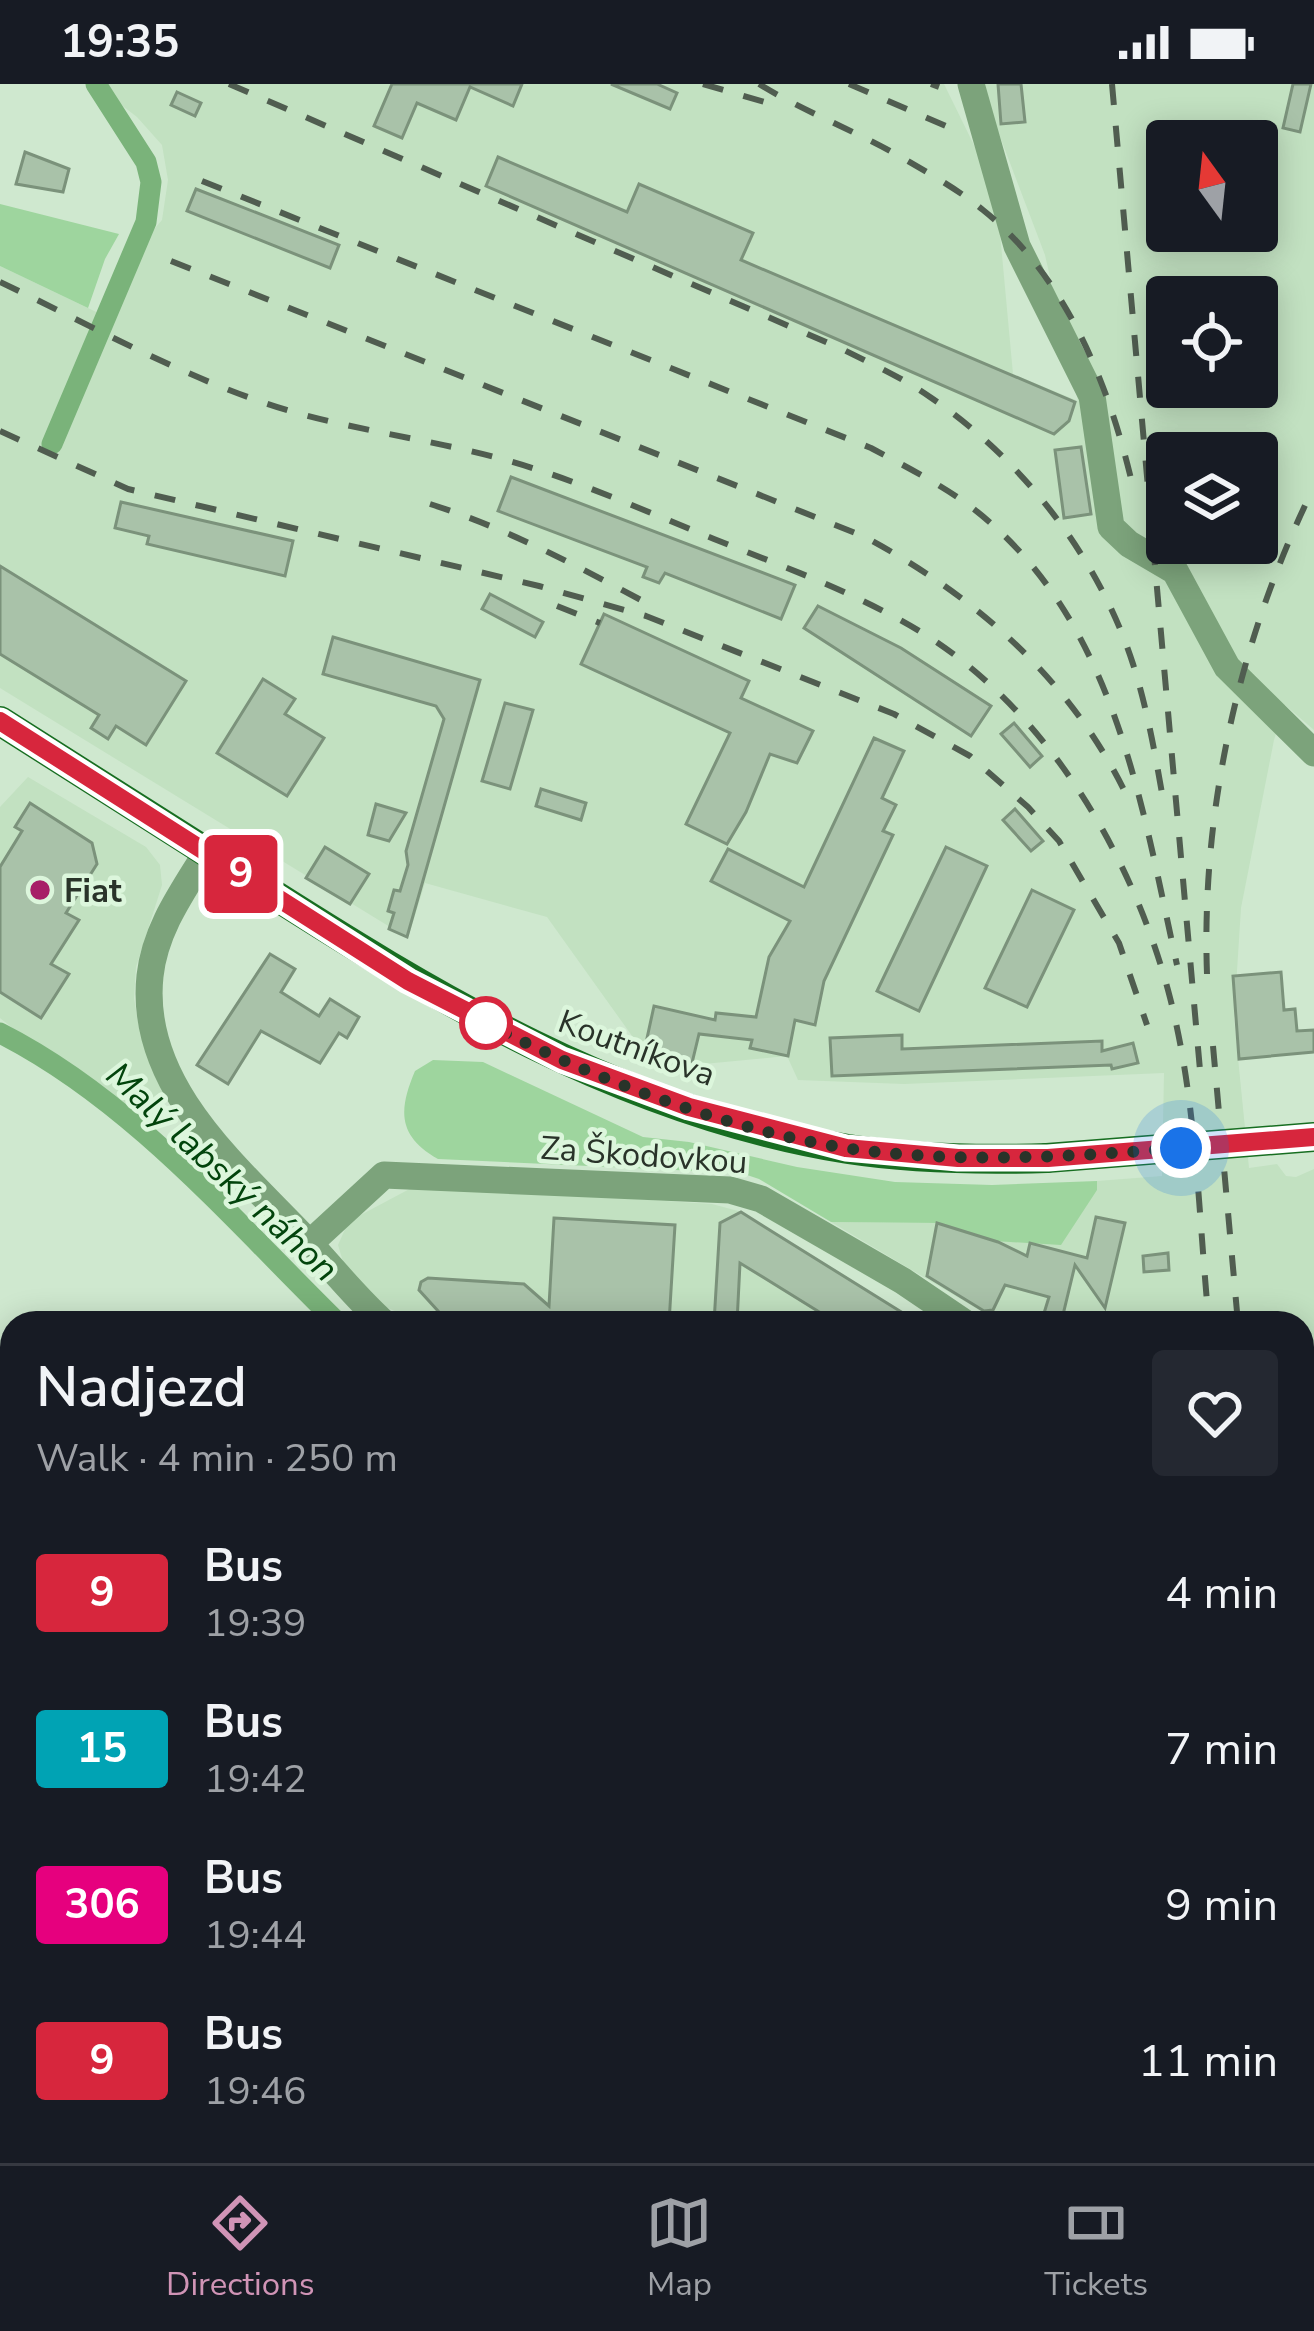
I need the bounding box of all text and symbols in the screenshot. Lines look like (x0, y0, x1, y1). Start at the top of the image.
text: 19:35 (60, 12, 179, 73)
north arrow (1146, 120, 1278, 252)
map controls (1146, 120, 1278, 564)
button: locate (1146, 276, 1278, 408)
button: layers (1146, 432, 1278, 564)
line badge: 9 (202, 835, 280, 913)
text: 9 (228, 845, 254, 902)
place label: Fiat (64, 869, 122, 914)
marker: Fiat (27, 877, 53, 903)
unlabelled marker (461, 998, 511, 1048)
street label: Koutníkova (552, 999, 721, 1098)
water label: Malý labský náhon (95, 1051, 349, 1293)
your location (1151, 1118, 1211, 1178)
street label: Za Škodovkou (539, 1126, 749, 1185)
text: Nadjezd (36, 1348, 247, 1426)
button: heart (1152, 1350, 1278, 1476)
text: Walk · 4 min · 250 m (36, 1432, 398, 1485)
text: Bus (204, 1536, 283, 1597)
text: 4 min (1165, 1563, 1278, 1624)
text: 9 (89, 1564, 115, 1621)
text: 19:39 (204, 1597, 307, 1650)
text: Bus (204, 1692, 283, 1753)
text: 7 min (1165, 1719, 1278, 1780)
text: 15 (77, 1720, 127, 1777)
text: 19:42 (204, 1753, 307, 1806)
text: Bus (204, 1848, 283, 1909)
text: 9 min (1165, 1875, 1278, 1936)
text: 306 (64, 1876, 140, 1933)
text: 19:44 (204, 1909, 307, 1962)
text: Bus (204, 2004, 283, 2065)
text: 11 min (1138, 2031, 1278, 2092)
text: 9 (89, 2032, 115, 2089)
text: 19:46 (204, 2065, 307, 2118)
tab: Directions (166, 2190, 315, 2307)
tab: Map (646, 2190, 712, 2307)
tab: Tickets (1044, 2190, 1148, 2307)

